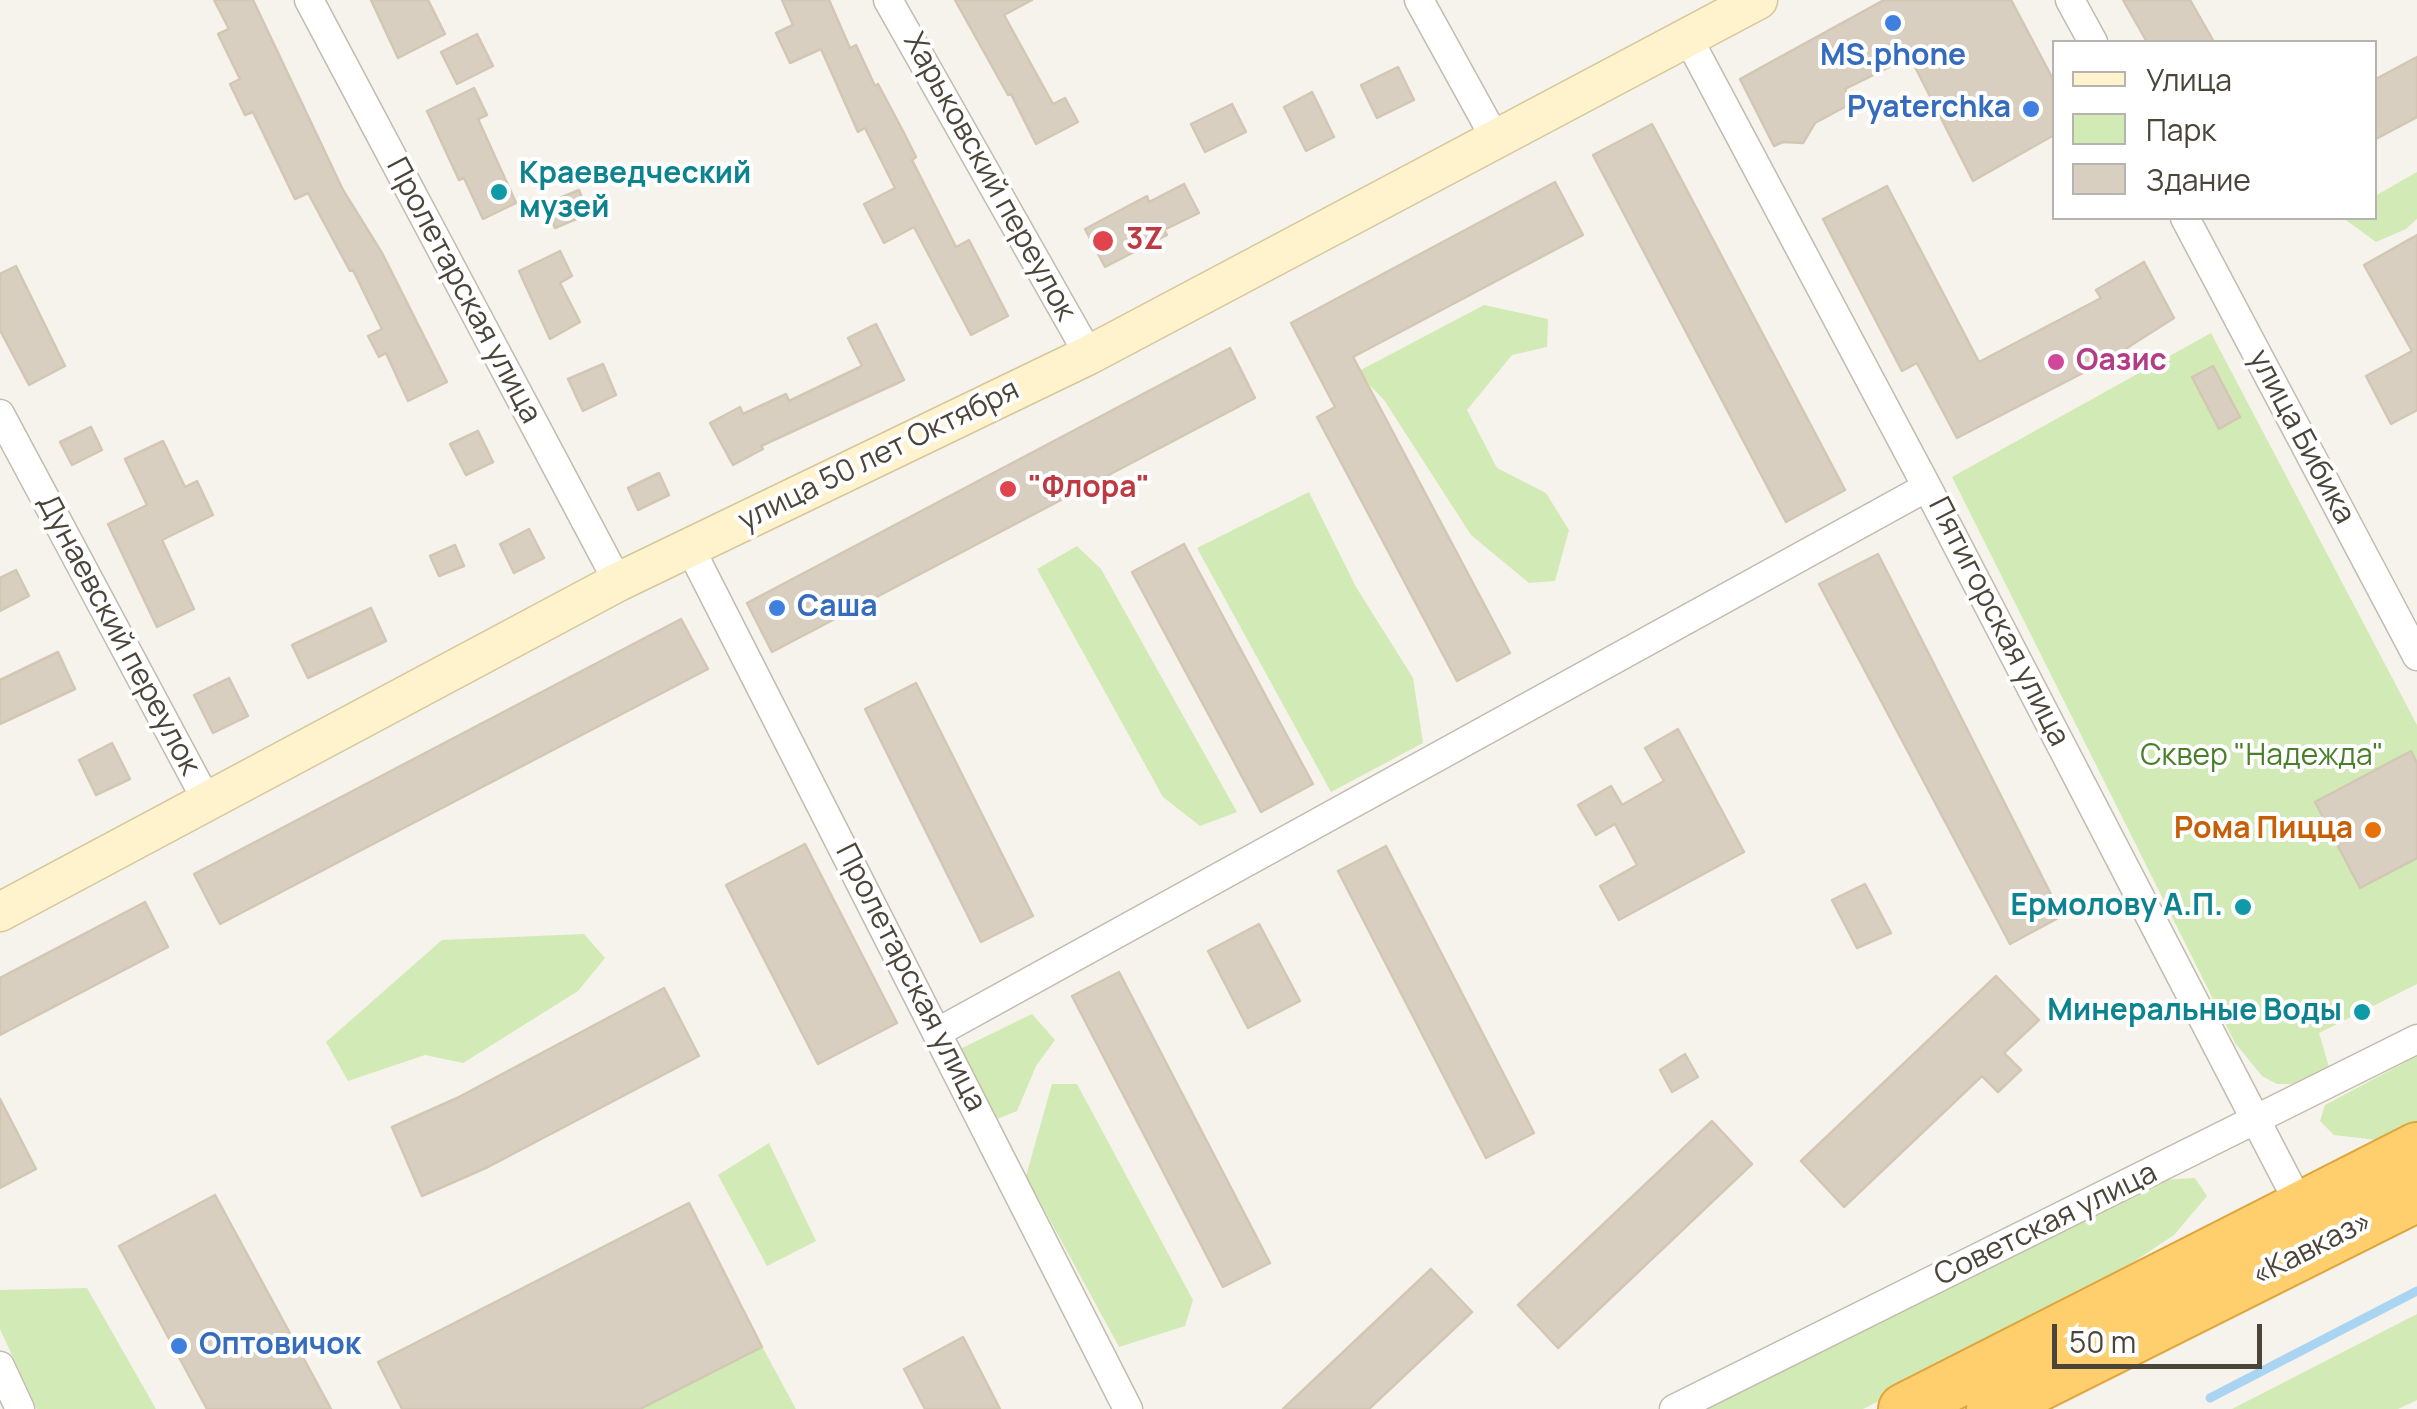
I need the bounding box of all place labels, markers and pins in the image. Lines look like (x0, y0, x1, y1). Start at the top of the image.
marker: MS.phone (1882, 12, 1904, 34)
place label: MS.phone (1820, 39, 1966, 75)
place label: Pyaterchka (1847, 91, 2011, 127)
marker: Pyaterchka (2020, 98, 2042, 120)
place label: Краеведческий музей (519, 157, 751, 228)
marker: Краеведческий музей (488, 181, 510, 203)
place label: 3Z (1126, 223, 1163, 259)
marker: 3Z (1090, 228, 1116, 254)
place label: Оазис (2076, 344, 2167, 380)
marker: Оазис (2045, 351, 2067, 373)
place label: "Флора" (1028, 471, 1150, 507)
marker: "Флора" (997, 478, 1019, 500)
place label: Саша (797, 590, 877, 626)
marker: Саша (766, 597, 788, 619)
place label: Рома Пицца (2174, 812, 2353, 848)
marker: Рома Пицца (2362, 819, 2384, 841)
place label: Ермолову А.П. (2010, 889, 2223, 925)
marker: Ермолову А.П. (2232, 896, 2254, 918)
place label: Минеральные Воды (2047, 994, 2342, 1030)
marker: Минеральные Воды (2351, 1001, 2373, 1023)
place label: Оптовичок (199, 1328, 361, 1364)
marker: Оптовичок (168, 1335, 190, 1357)

